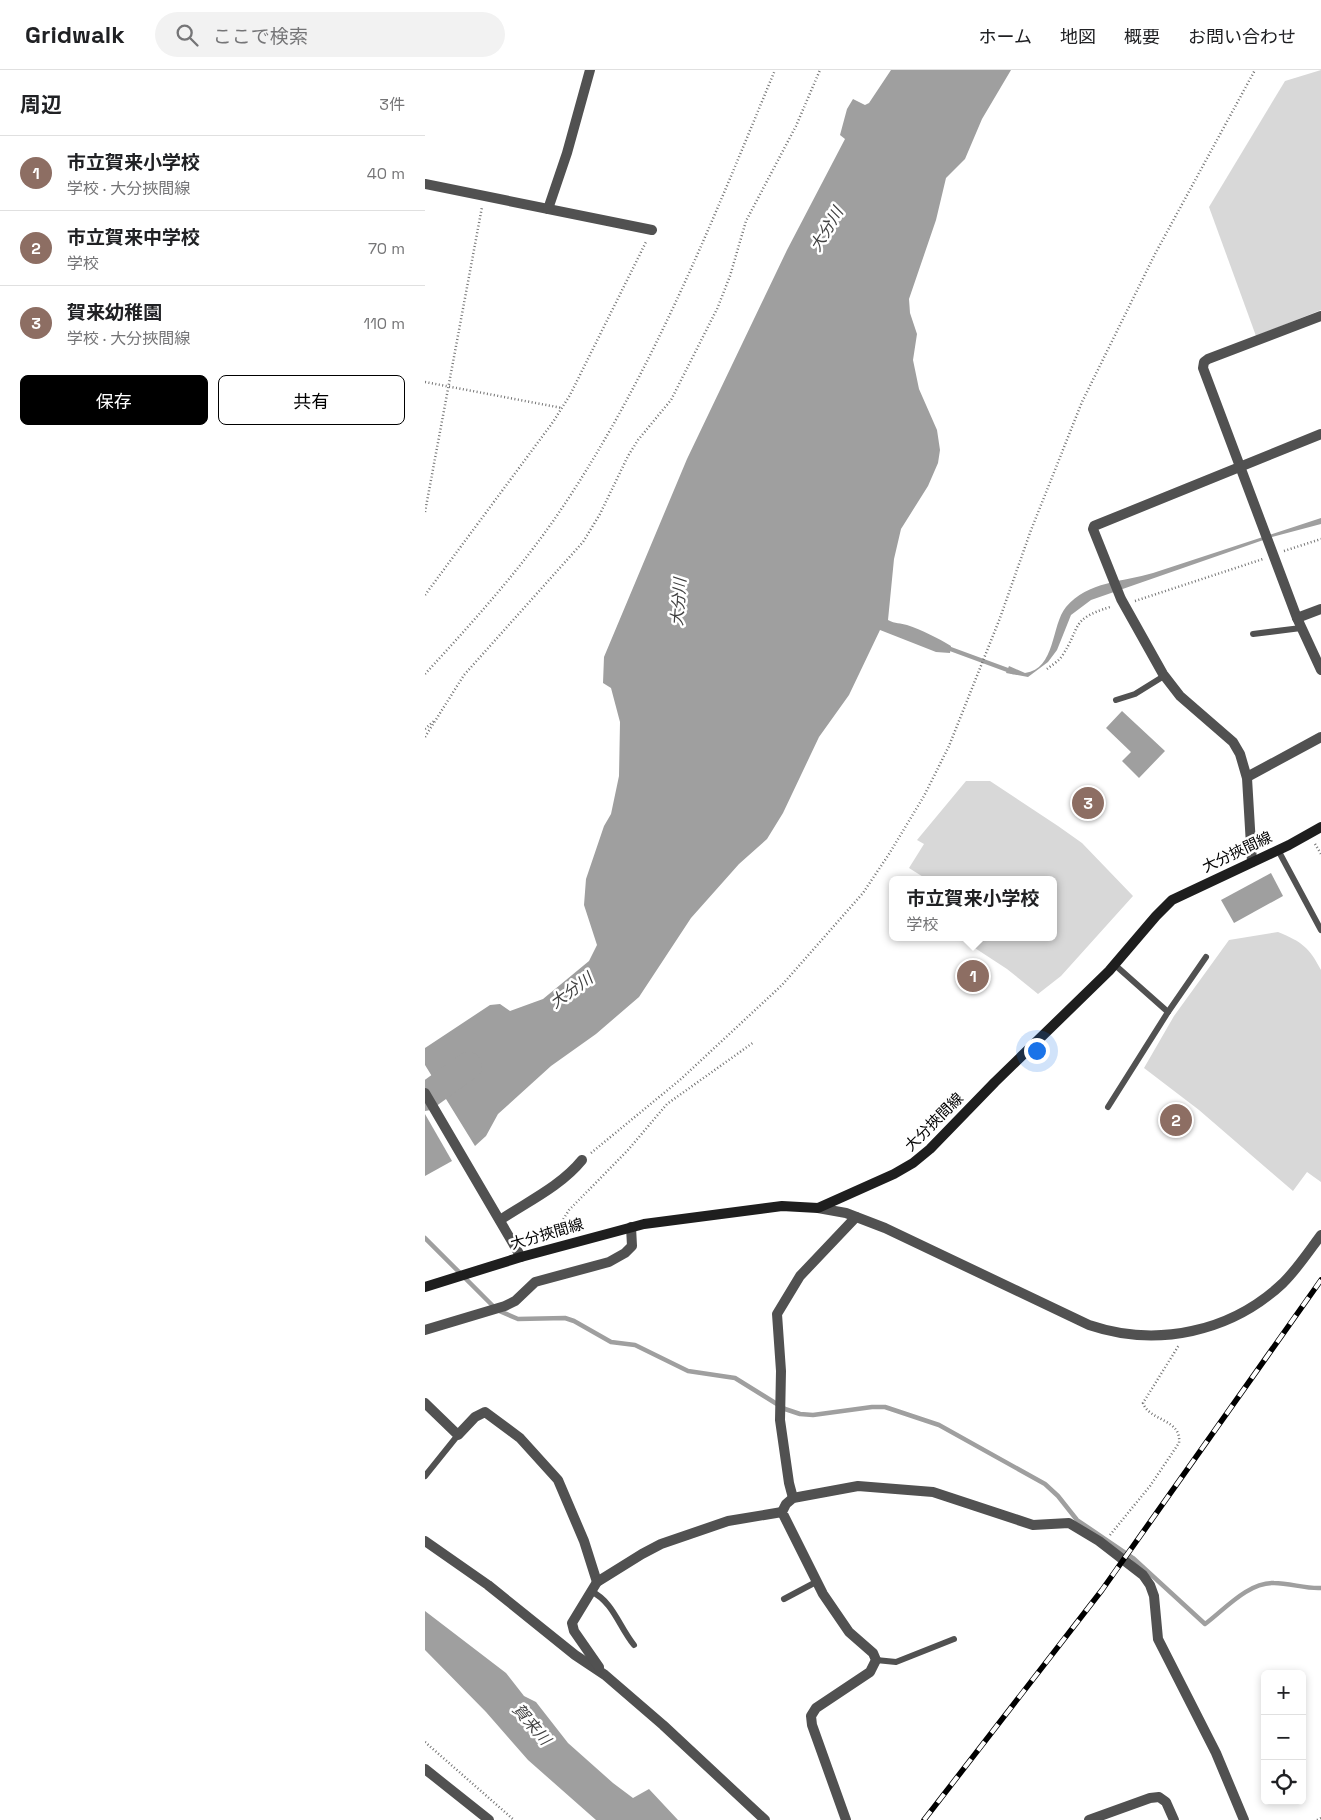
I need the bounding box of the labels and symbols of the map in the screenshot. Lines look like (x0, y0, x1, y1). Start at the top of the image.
water label: 大分川 (805, 202, 849, 255)
water label: 大分川 (666, 575, 691, 627)
pin: 3 (1072, 784, 1104, 822)
street label: 大分挾間線 (1199, 827, 1275, 876)
pin: 1 (957, 957, 989, 995)
water label: 大分川 (546, 967, 598, 1013)
your location (1024, 1038, 1050, 1064)
street label: 大分挾間線 (900, 1088, 967, 1155)
pin: 2 (1160, 1101, 1192, 1139)
street label: 大分挾間線 (508, 1214, 586, 1253)
water label: 賀来川 (508, 1699, 557, 1751)

